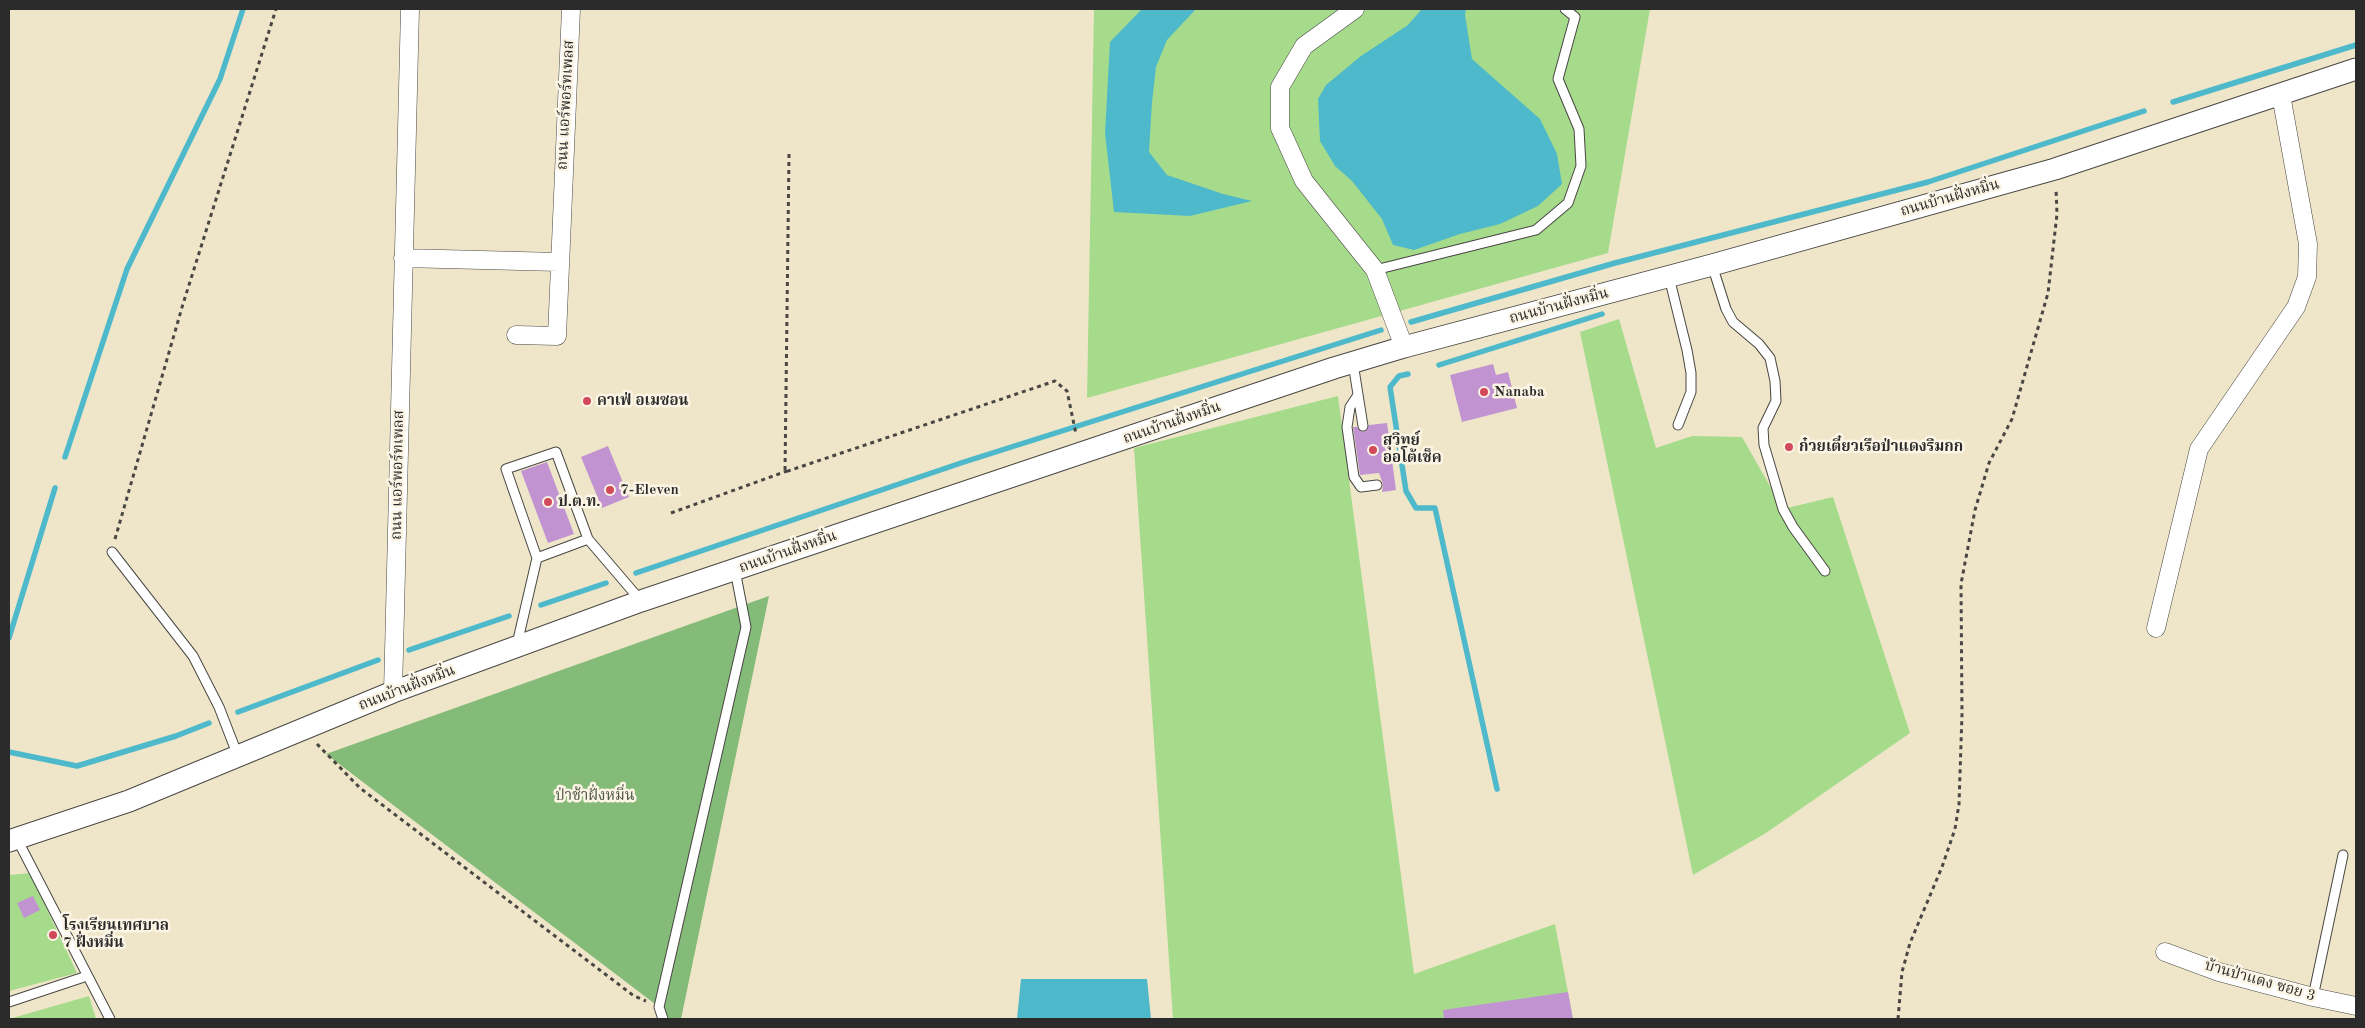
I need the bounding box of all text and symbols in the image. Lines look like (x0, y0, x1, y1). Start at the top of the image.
street label: ถนน แอร์พอร์ทเพลส (554, 40, 578, 170)
street label: ถนนบ้านฝั่งหมิ่น (1898, 175, 2002, 221)
street label: ถนนบ้านฝั่งหมิ่น (1507, 284, 1611, 328)
place label: Nanaba (1494, 383, 1545, 401)
marker: Nanaba (1478, 386, 1490, 398)
place label: คาเฟ่ อเมซอน (597, 392, 689, 410)
marker: คาเฟ่ อเมซอน (581, 395, 593, 407)
street label: ถนนบ้านฝั่งหมิ่น (1121, 398, 1223, 448)
street label: ถนน แอร์พอร์ทเพลส (388, 410, 408, 540)
place label: สุวิทย์ ออโต้เช็ค (1383, 432, 1442, 467)
place label: ก๋วยเตี๋ยวเรือป่าแดงริมกก (1799, 438, 1963, 456)
marker: ก๋วยเตี๋ยวเรือป่าแดงริมกก (1783, 441, 1795, 453)
marker: สุวิทย์ ออโต้เช็ค (1367, 444, 1379, 456)
place label: 7-Eleven (620, 481, 679, 499)
marker: 7-Eleven (604, 484, 616, 496)
place label: ป.ต.ท. (558, 493, 601, 511)
marker: ป.ต.ท. (542, 496, 554, 508)
street label: ถนนบ้านฝั่งหมิ่น (737, 527, 839, 577)
street label: ถนนบ้านฝั่งหมิ่น (356, 661, 458, 715)
park label: ป่าช้าฝั่งหมิ่น (555, 787, 635, 805)
place label: โรงเรียนเทศบาล 7 ฝั่งหมิ่น (63, 917, 169, 952)
marker: โรงเรียนเทศบาล 7 ฝั่งหมิ่น (47, 929, 59, 941)
street label: บ้านป่าแดง ซอย 3 (2203, 957, 2317, 1005)

